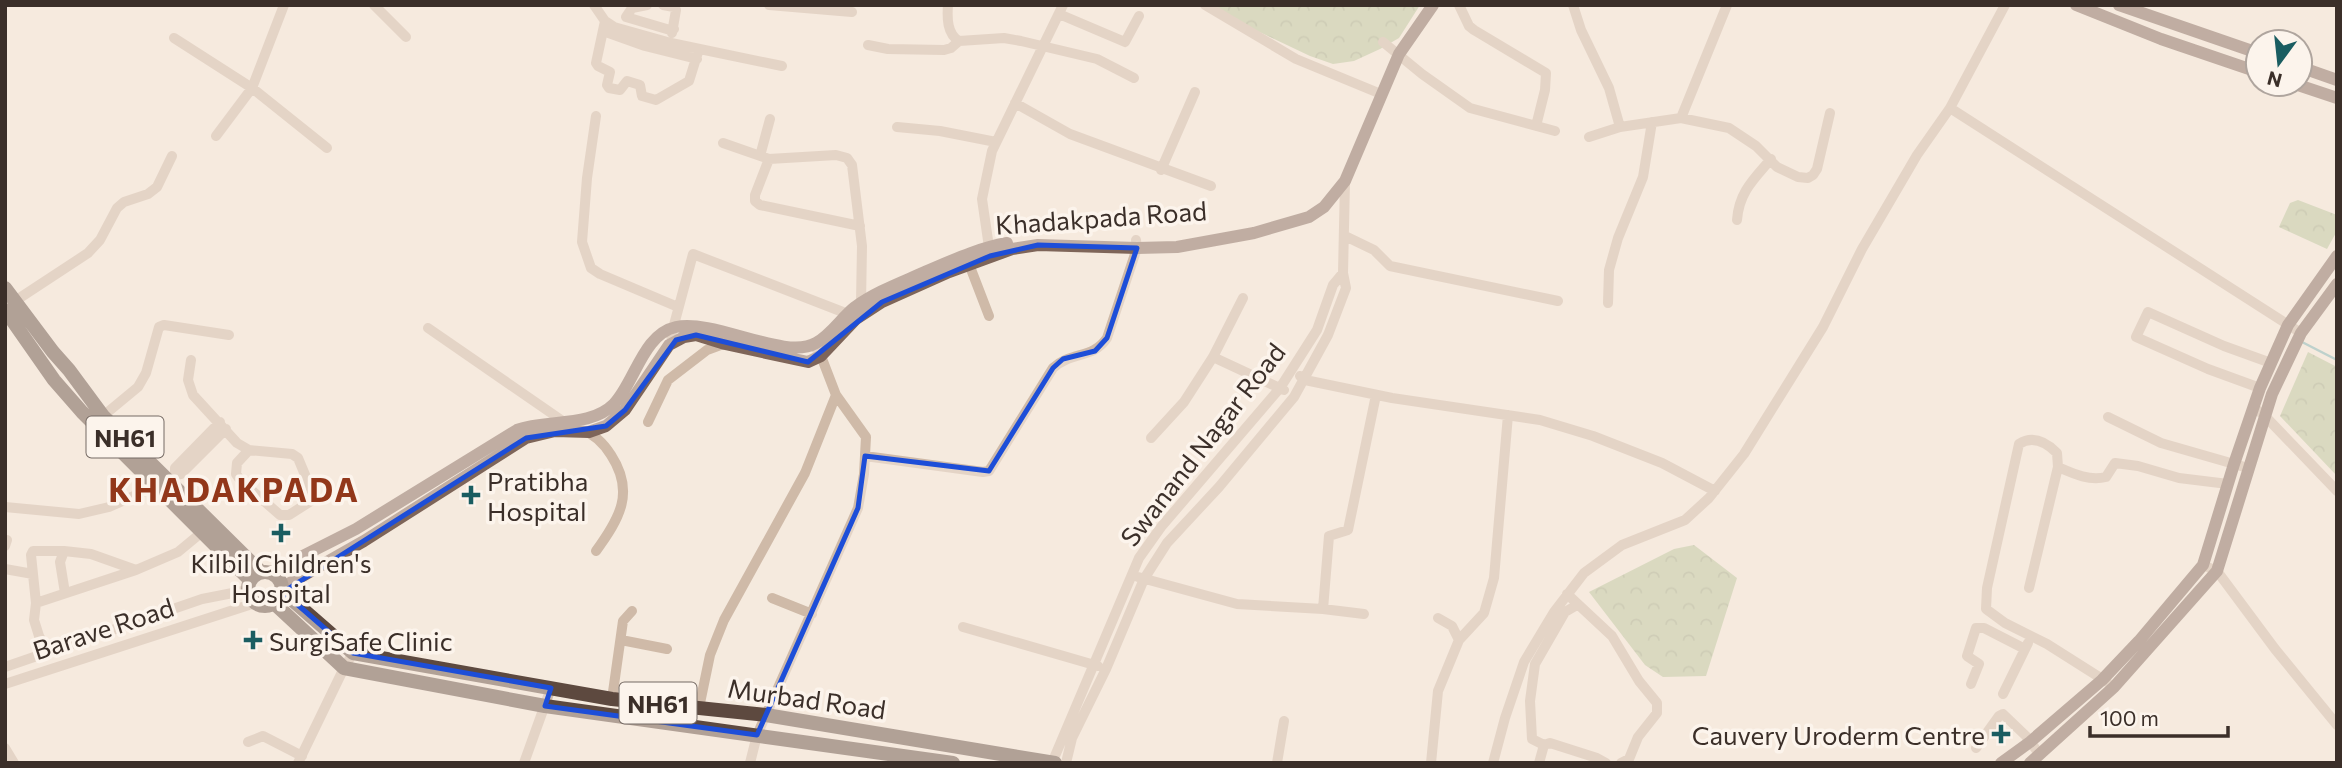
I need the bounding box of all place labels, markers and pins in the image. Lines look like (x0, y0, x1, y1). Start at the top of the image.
place label: Pratibha Hospital (487, 465, 588, 526)
marker: Pratibha Hospital (461, 485, 481, 505)
marker: Kilbil Children's Hospital (271, 523, 291, 543)
place label: Kilbil Children's Hospital (190, 547, 372, 608)
place label: SurgiSafe Clinic (269, 625, 453, 656)
marker: SurgiSafe Clinic (243, 630, 263, 650)
place label: Cauvery Uroderm Centre (1692, 719, 1985, 750)
marker: Cauvery Uroderm Centre (1991, 724, 2011, 744)

